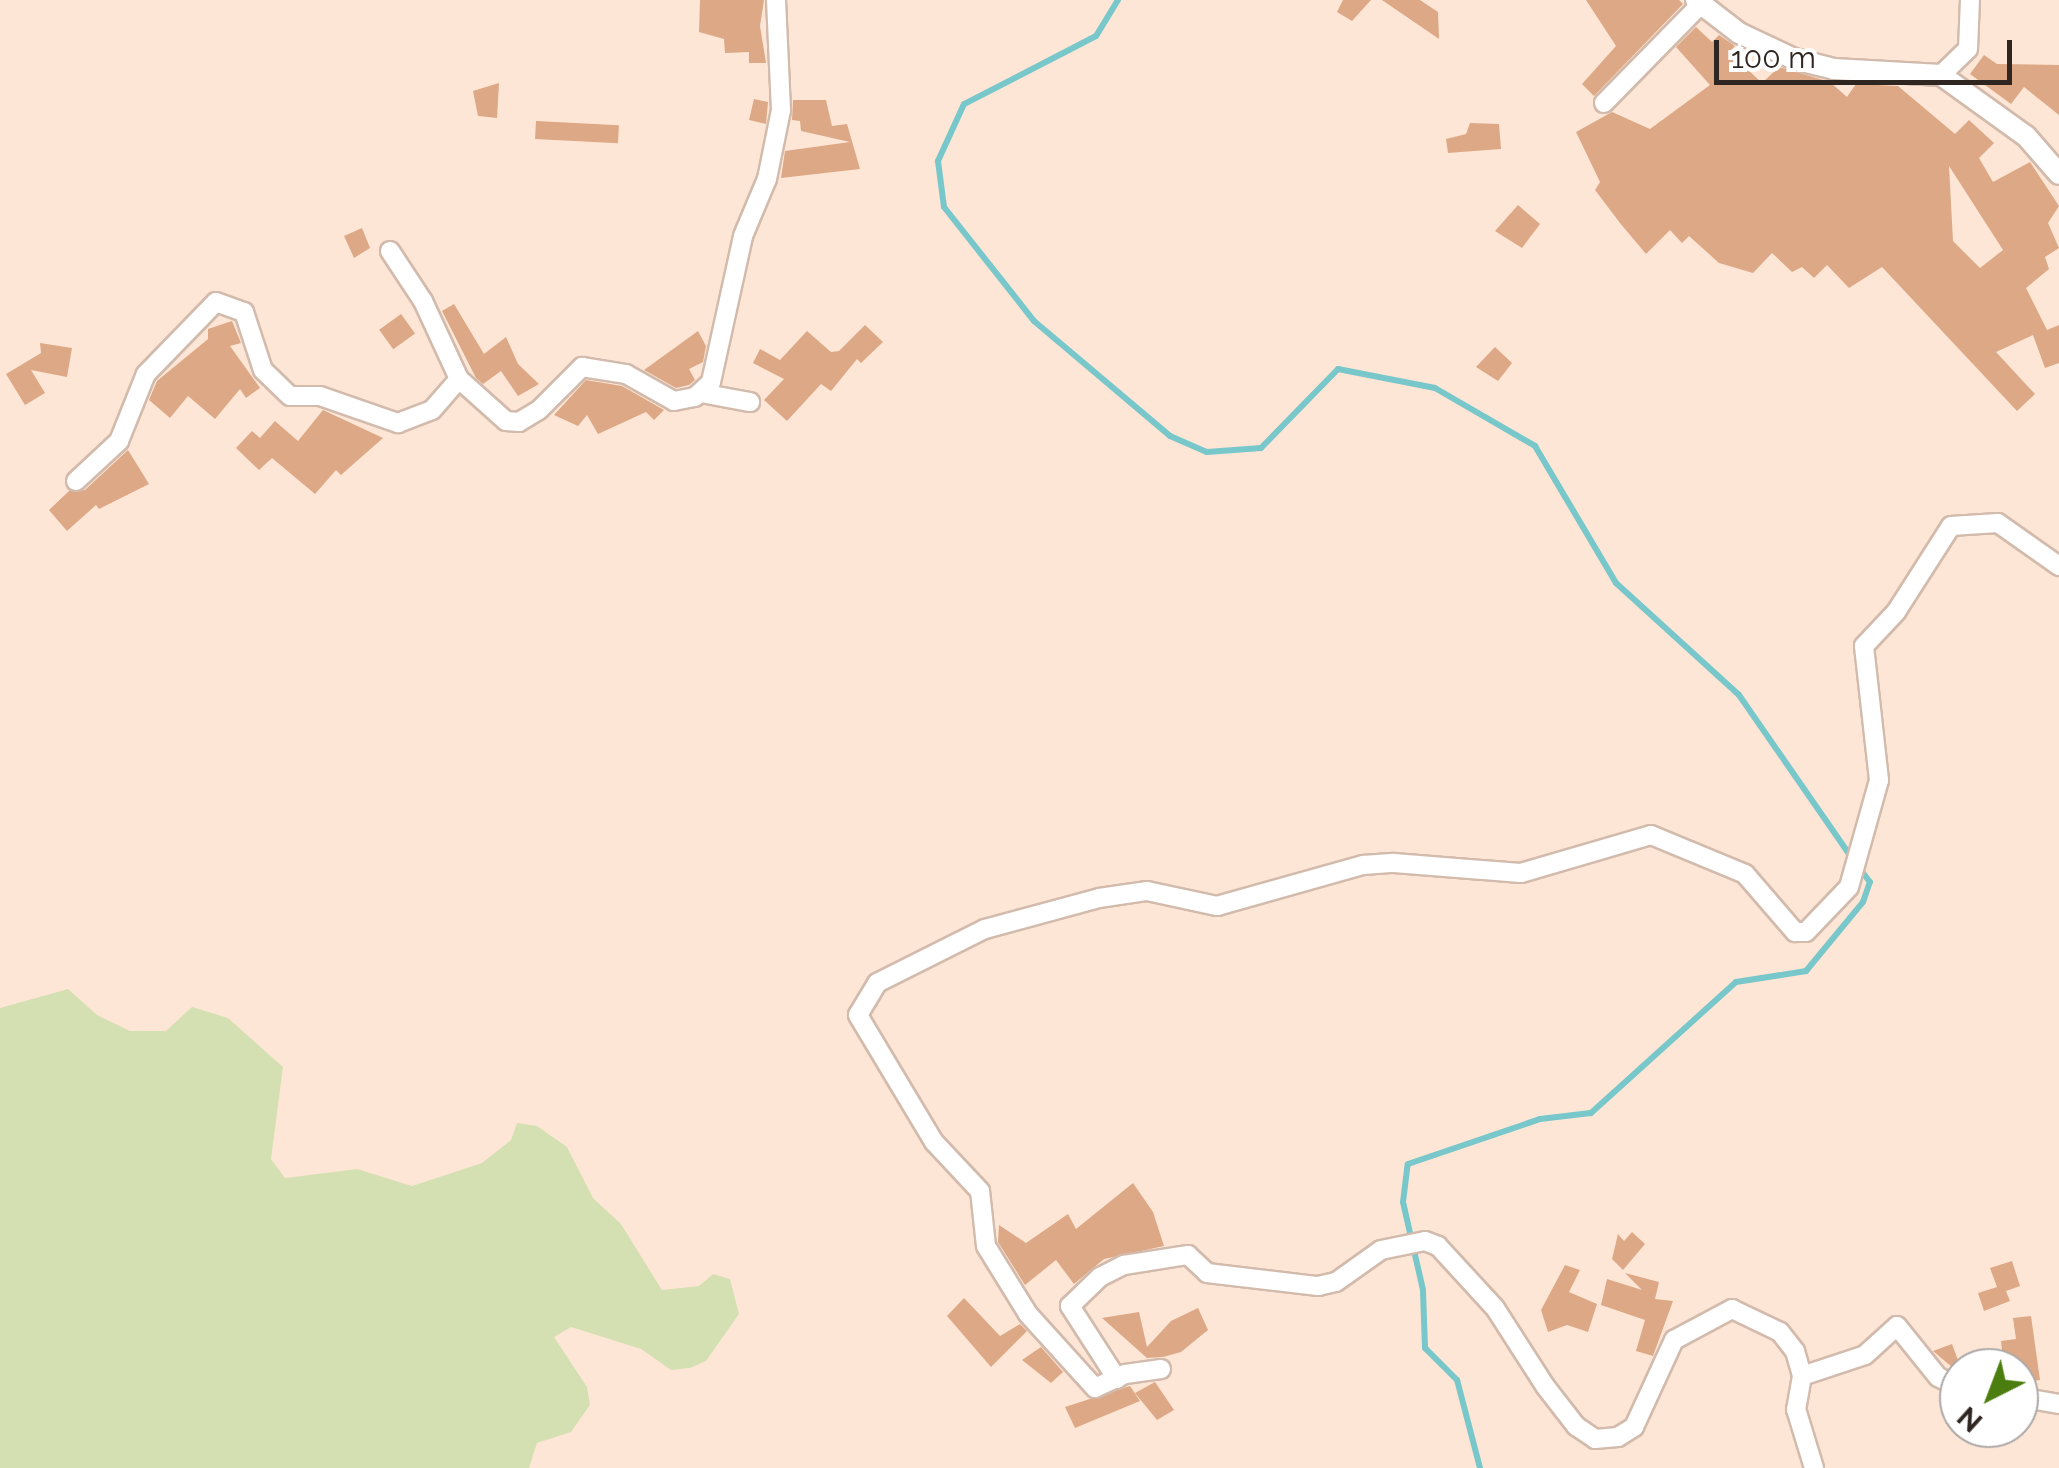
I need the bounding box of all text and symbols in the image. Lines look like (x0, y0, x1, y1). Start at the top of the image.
scale bar (1719, 20, 2016, 82)
text: 100 m (1731, 40, 1816, 75)
north arrow (1939, 1348, 2039, 1448)
text: N (1951, 1400, 1989, 1439)

